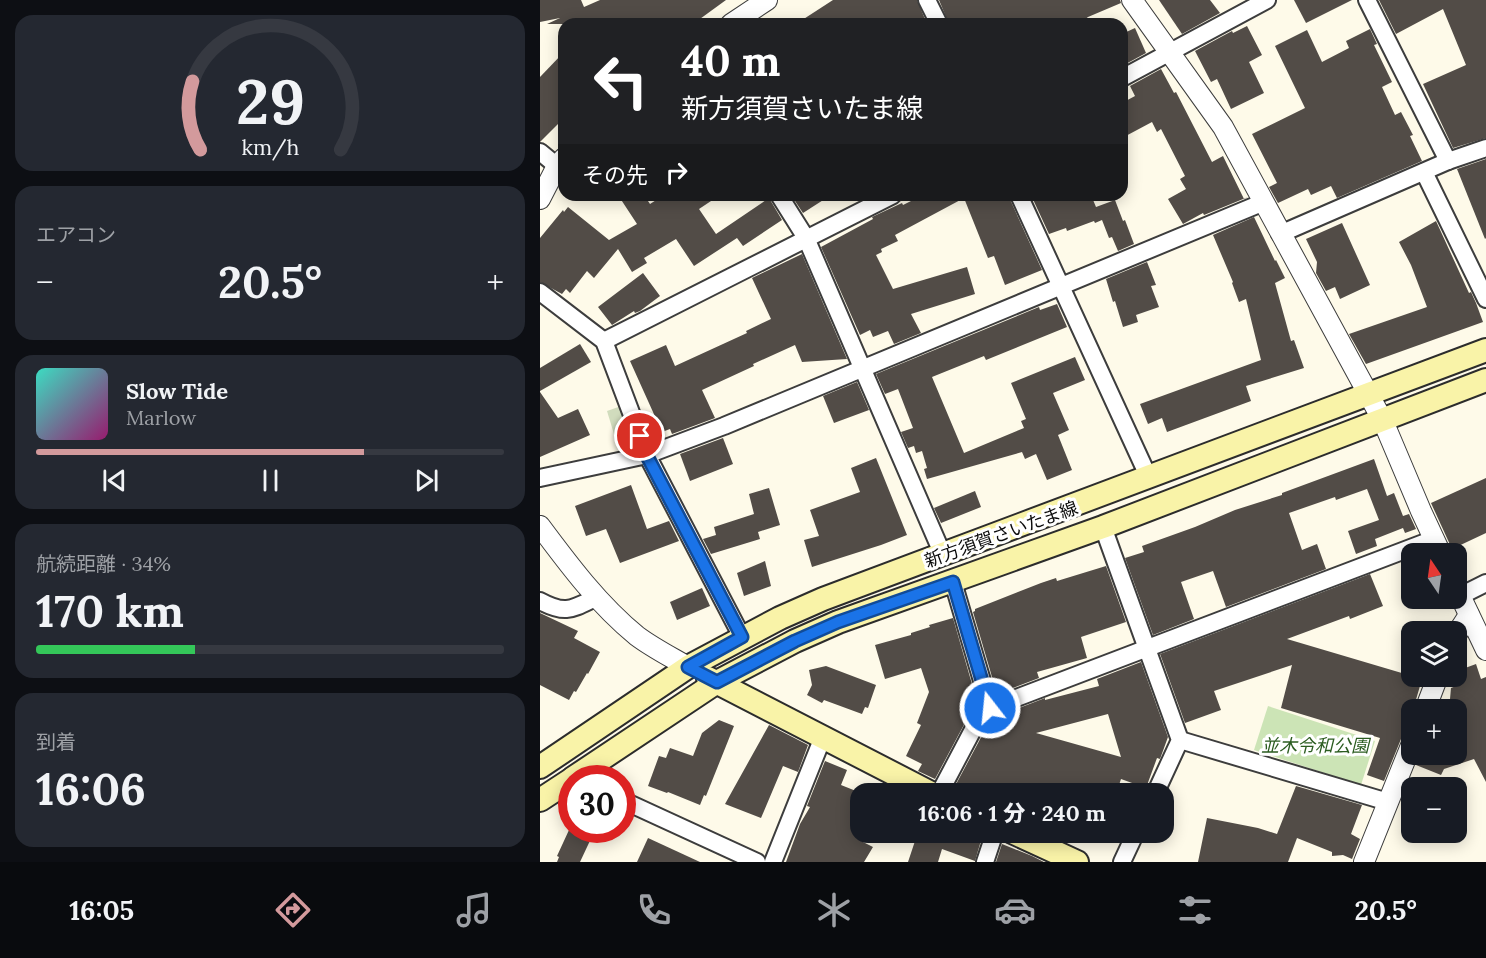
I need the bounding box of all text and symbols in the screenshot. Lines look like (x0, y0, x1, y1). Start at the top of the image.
text: 40 m (681, 34, 780, 88)
icon: left (582, 42, 660, 120)
text: 29 (235, 61, 305, 141)
text: 新方須賀さいたま線 (681, 91, 923, 125)
text: km/h (241, 133, 299, 161)
icon: right (660, 156, 693, 189)
text: その先 (582, 161, 648, 189)
text: エアコン (36, 222, 116, 247)
text: 20.5° (218, 253, 322, 310)
text: − (36, 261, 54, 303)
text: + (486, 261, 504, 303)
text: Slow Tide (126, 377, 228, 405)
text: Marlow (126, 405, 196, 430)
pin (614, 410, 665, 461)
icon: arrive (623, 419, 656, 452)
icon: previous (98, 464, 131, 497)
icon: pause (254, 464, 287, 497)
icon: next (410, 464, 443, 497)
street label: 新方須賀さいたま線 (921, 496, 1081, 572)
north arrow (1401, 543, 1467, 609)
map controls (1401, 543, 1467, 843)
text: 航続距離 · 34% (36, 551, 171, 576)
text: 170 km (36, 582, 184, 639)
button: layers (1401, 621, 1467, 687)
position arrow (958, 676, 1022, 740)
button: + (1401, 699, 1467, 765)
text: 到着 (36, 729, 76, 754)
park label: 並木令和公園 (1261, 734, 1372, 757)
text: 16:06 (36, 760, 146, 817)
speed limit sign: 30 (558, 765, 636, 843)
button: − (1401, 777, 1467, 843)
text: 16:06 · 1 分 · 240 m (918, 799, 1106, 827)
icon: directions (272, 889, 314, 931)
icon: music (453, 889, 495, 931)
icon: phone (633, 889, 675, 931)
icon: climate (813, 889, 855, 931)
icon: car (994, 889, 1036, 931)
icon: filters (1174, 889, 1216, 931)
text: 16:05 (69, 893, 134, 927)
text: 20.5° (1354, 893, 1417, 927)

